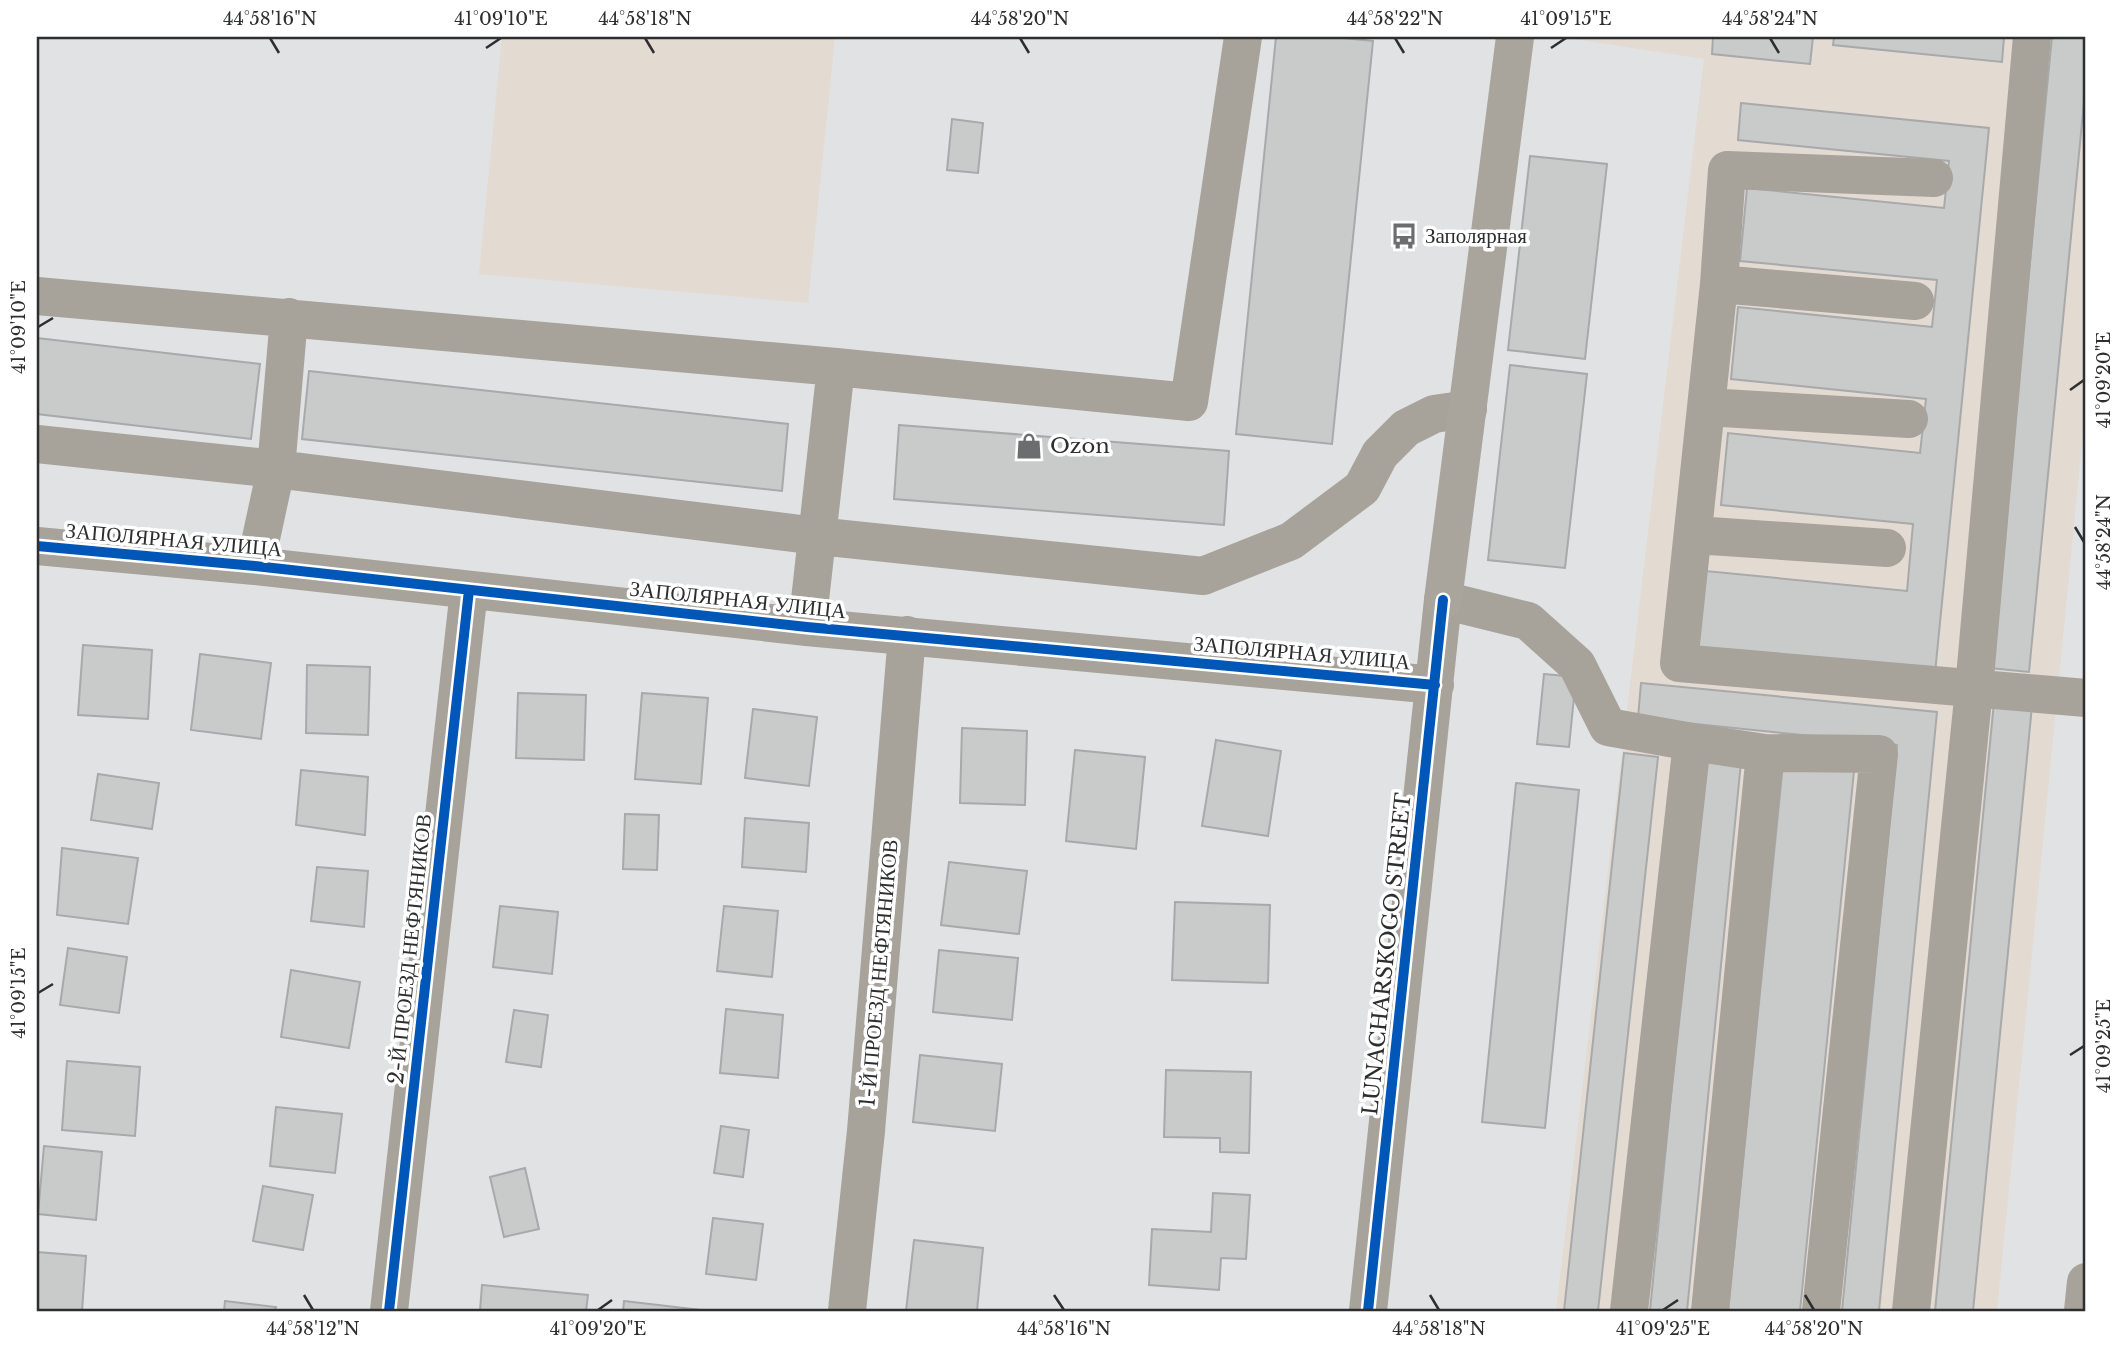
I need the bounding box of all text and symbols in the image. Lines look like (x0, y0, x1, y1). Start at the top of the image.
text: 44°58'16"N (223, 8, 317, 30)
text: 41°09'10"E (454, 8, 548, 30)
text: 44°58'18"N (598, 8, 692, 30)
text: 44°58'20"N (971, 8, 1069, 30)
text: 44°58'22"N (1347, 8, 1443, 30)
text: 41°09'15"E (1520, 8, 1612, 30)
text: 44°58'24"N (1722, 8, 1818, 30)
bus stop icon: Заполярная (1389, 221, 1419, 251)
place label: Заполярная (1425, 223, 1527, 249)
text: 41°09'10"E (8, 280, 30, 374)
text: 41°09'20"E (2093, 332, 2115, 428)
shop icon: Ozon (1014, 431, 1044, 461)
place label: Ozon (1050, 433, 1110, 459)
text: 44°58'24"N (2093, 494, 2115, 590)
street label: ЗАПОЛЯРНАЯ УЛИЦА (65, 518, 284, 563)
street label: ЗАПОЛЯРНАЯ УЛИЦА (628, 576, 848, 624)
street label: ЗАПОЛЯРНАЯ УЛИЦА (1193, 631, 1412, 676)
street label: LUNACHARSKOGO STREET (1357, 792, 1417, 1116)
street label: 2-Й ПРОЕЗД НЕФТЯНИКОВ (383, 812, 437, 1086)
street label: 1-Й ПРОЕЗД НЕФТЯНИКОВ (854, 838, 904, 1108)
text: 41°09'15"E (8, 947, 30, 1039)
text: 41°09'25"E (2093, 999, 2115, 1093)
text: 44°58'12"N (266, 1318, 360, 1340)
text: 41°09'20"E (550, 1318, 646, 1340)
text: 44°58'16"N (1017, 1318, 1111, 1340)
text: 44°58'18"N (1392, 1318, 1486, 1340)
text: 41°09'25"E (1616, 1318, 1710, 1340)
text: 44°58'20"N (1765, 1318, 1863, 1340)

